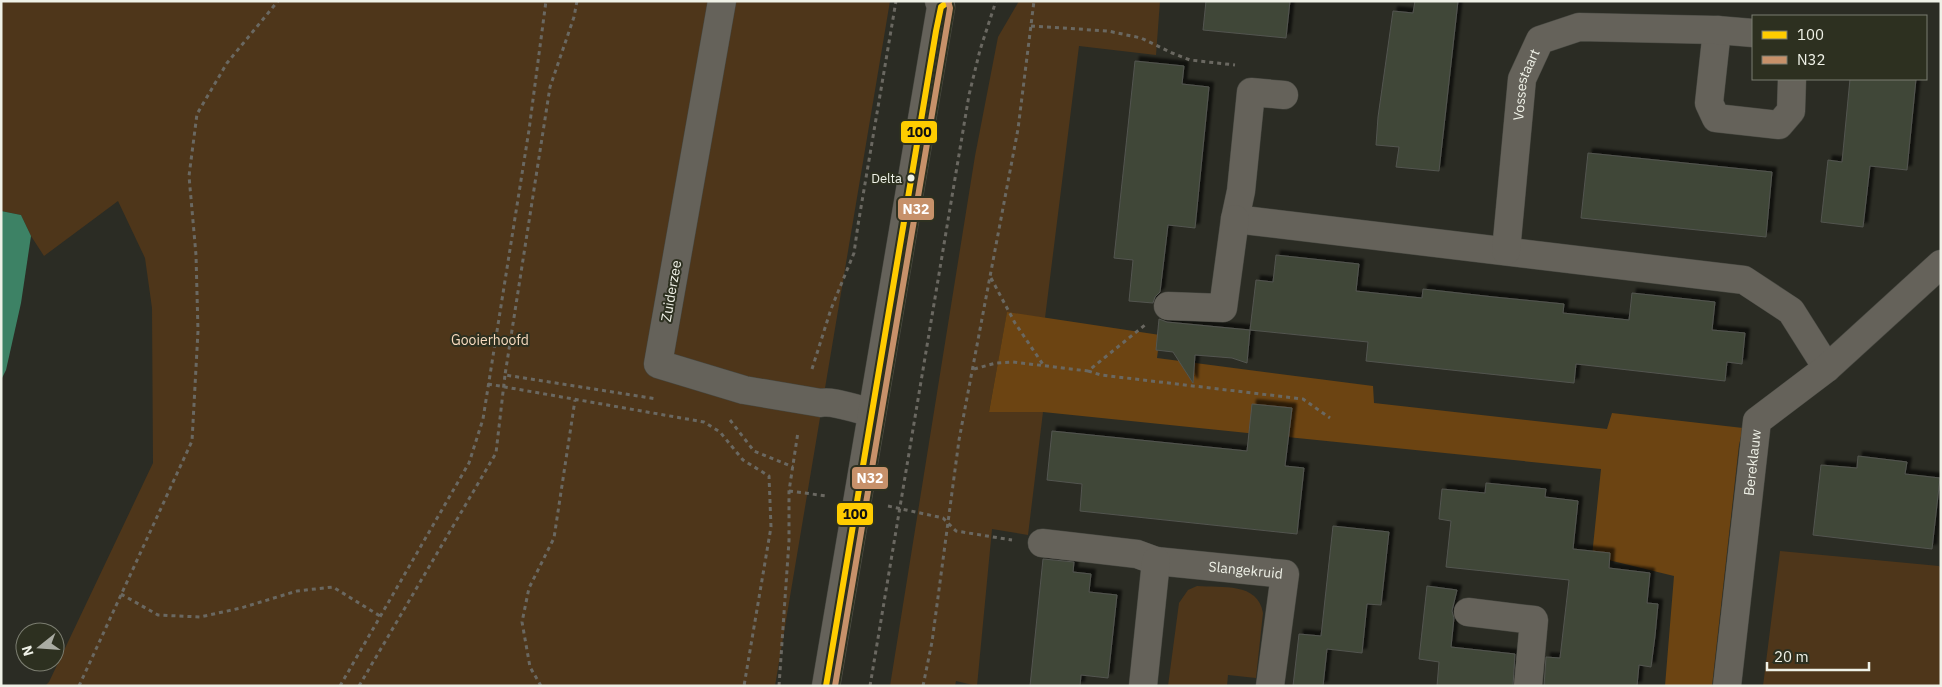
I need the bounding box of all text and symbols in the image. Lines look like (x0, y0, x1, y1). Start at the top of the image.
legend (1752, 15, 1927, 80)
text: 100 (1797, 25, 1824, 44)
street label: Vossestaart (1509, 46, 1544, 121)
text: N32 (1797, 50, 1826, 69)
line badge: 100 (900, 120, 938, 144)
text: 100 (906, 123, 932, 141)
place label: Delta (871, 170, 902, 187)
marker: Delta (906, 173, 916, 183)
line badge: N32 (897, 197, 935, 221)
text: N32 (903, 200, 929, 218)
street label: Zuiderzee (657, 259, 685, 323)
park label: Gooierhoofd (451, 331, 529, 349)
street label: Bereklauw (1740, 428, 1765, 497)
line badge: N32 (851, 466, 889, 490)
text: N32 (857, 469, 883, 487)
line badge: 100 (836, 502, 874, 526)
text: 100 (842, 505, 868, 523)
street label: Slangekruid (1208, 557, 1284, 583)
north arrow (15, 622, 65, 672)
scale bar (1767, 640, 1870, 672)
text: N (17, 643, 38, 658)
text: 20 m (1774, 647, 1809, 666)

